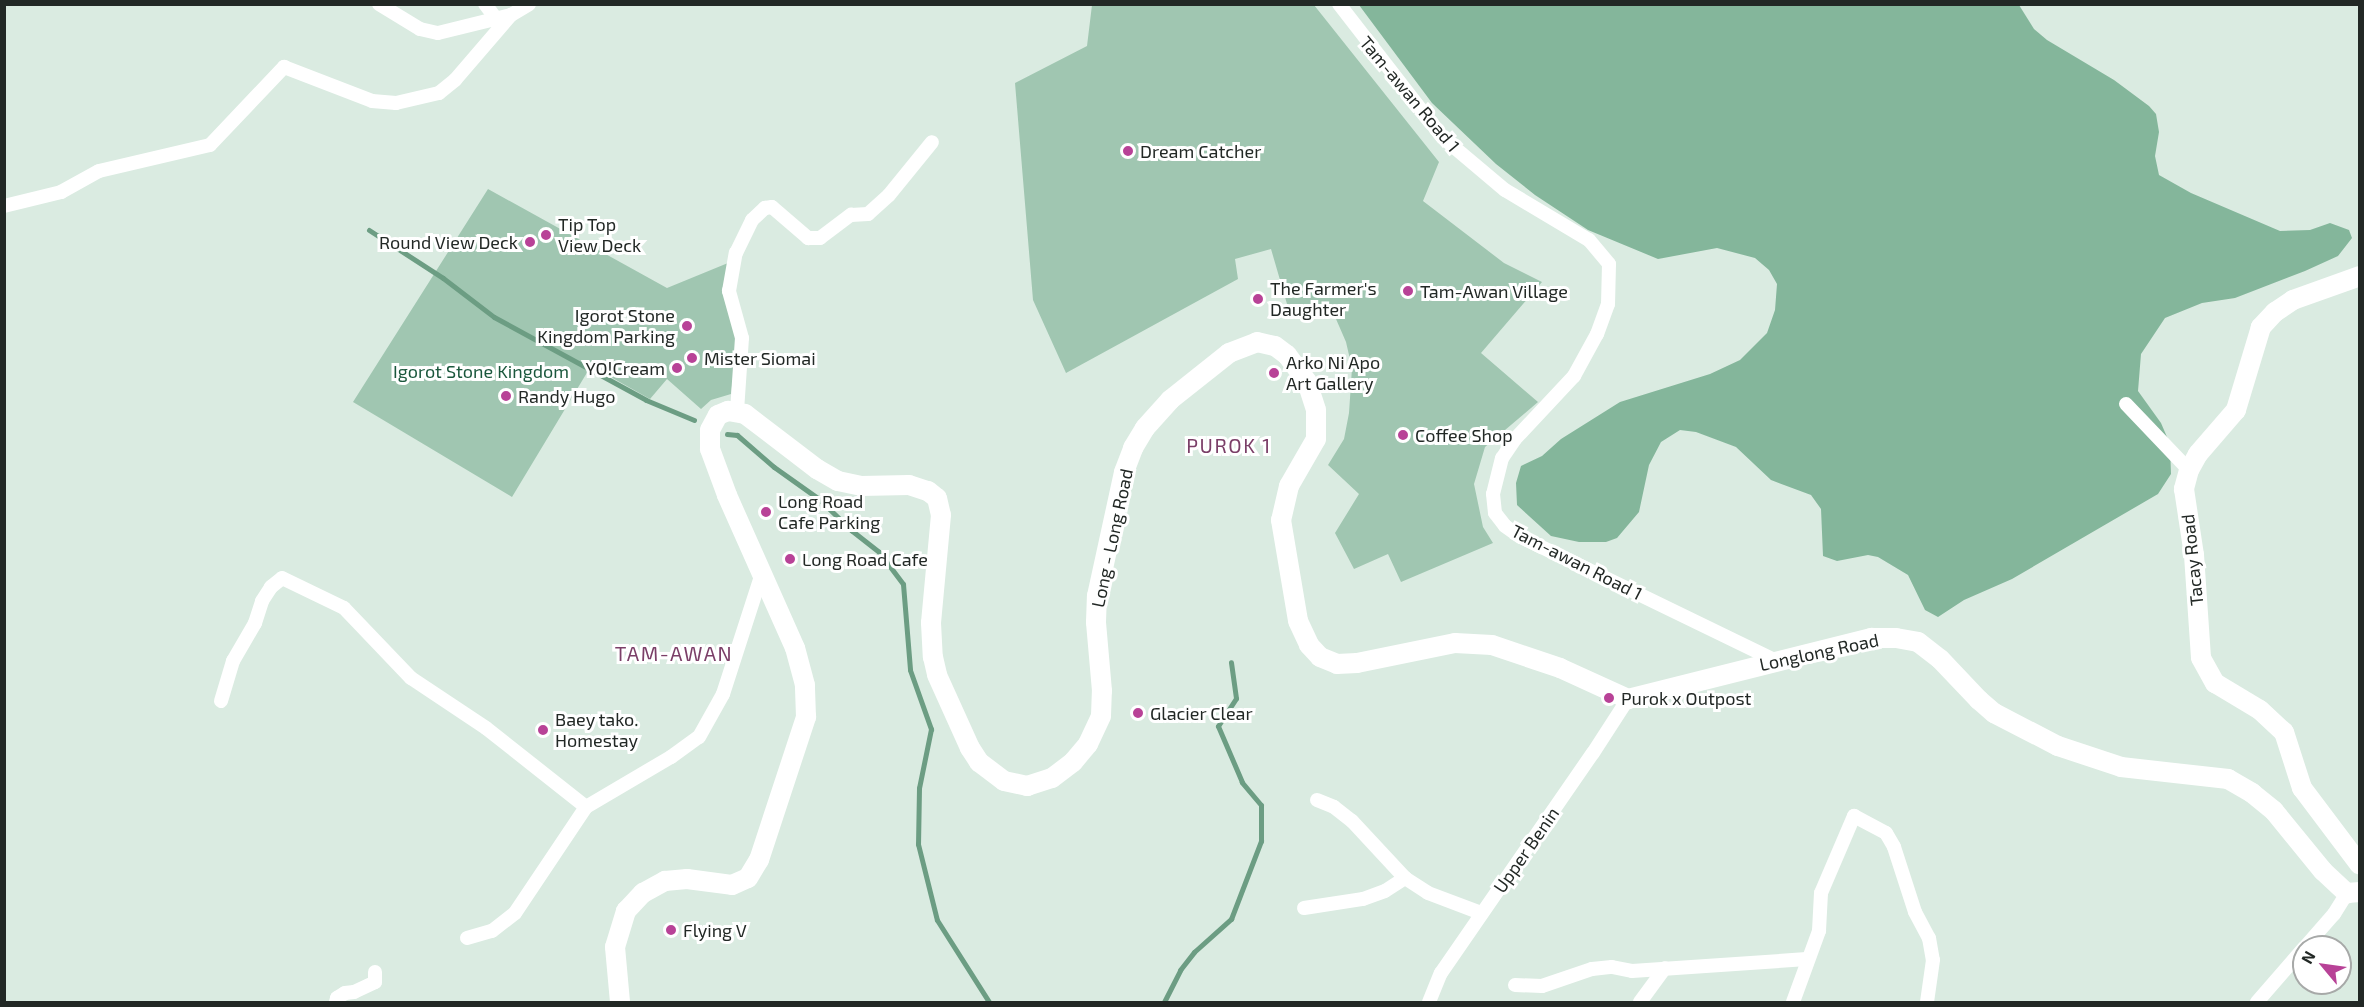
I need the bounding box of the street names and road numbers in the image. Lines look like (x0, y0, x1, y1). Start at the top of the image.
street label: Tam-awan Road 1 (1355, 32, 1465, 156)
street label: Long - Long Road (1087, 467, 1137, 609)
street label: Tacay Road (2176, 513, 2208, 607)
street label: Tam-awan Road 1 (1508, 520, 1646, 604)
street label: Longlong Road (1757, 629, 1881, 675)
street label: Upper Benin (1488, 803, 1564, 897)

